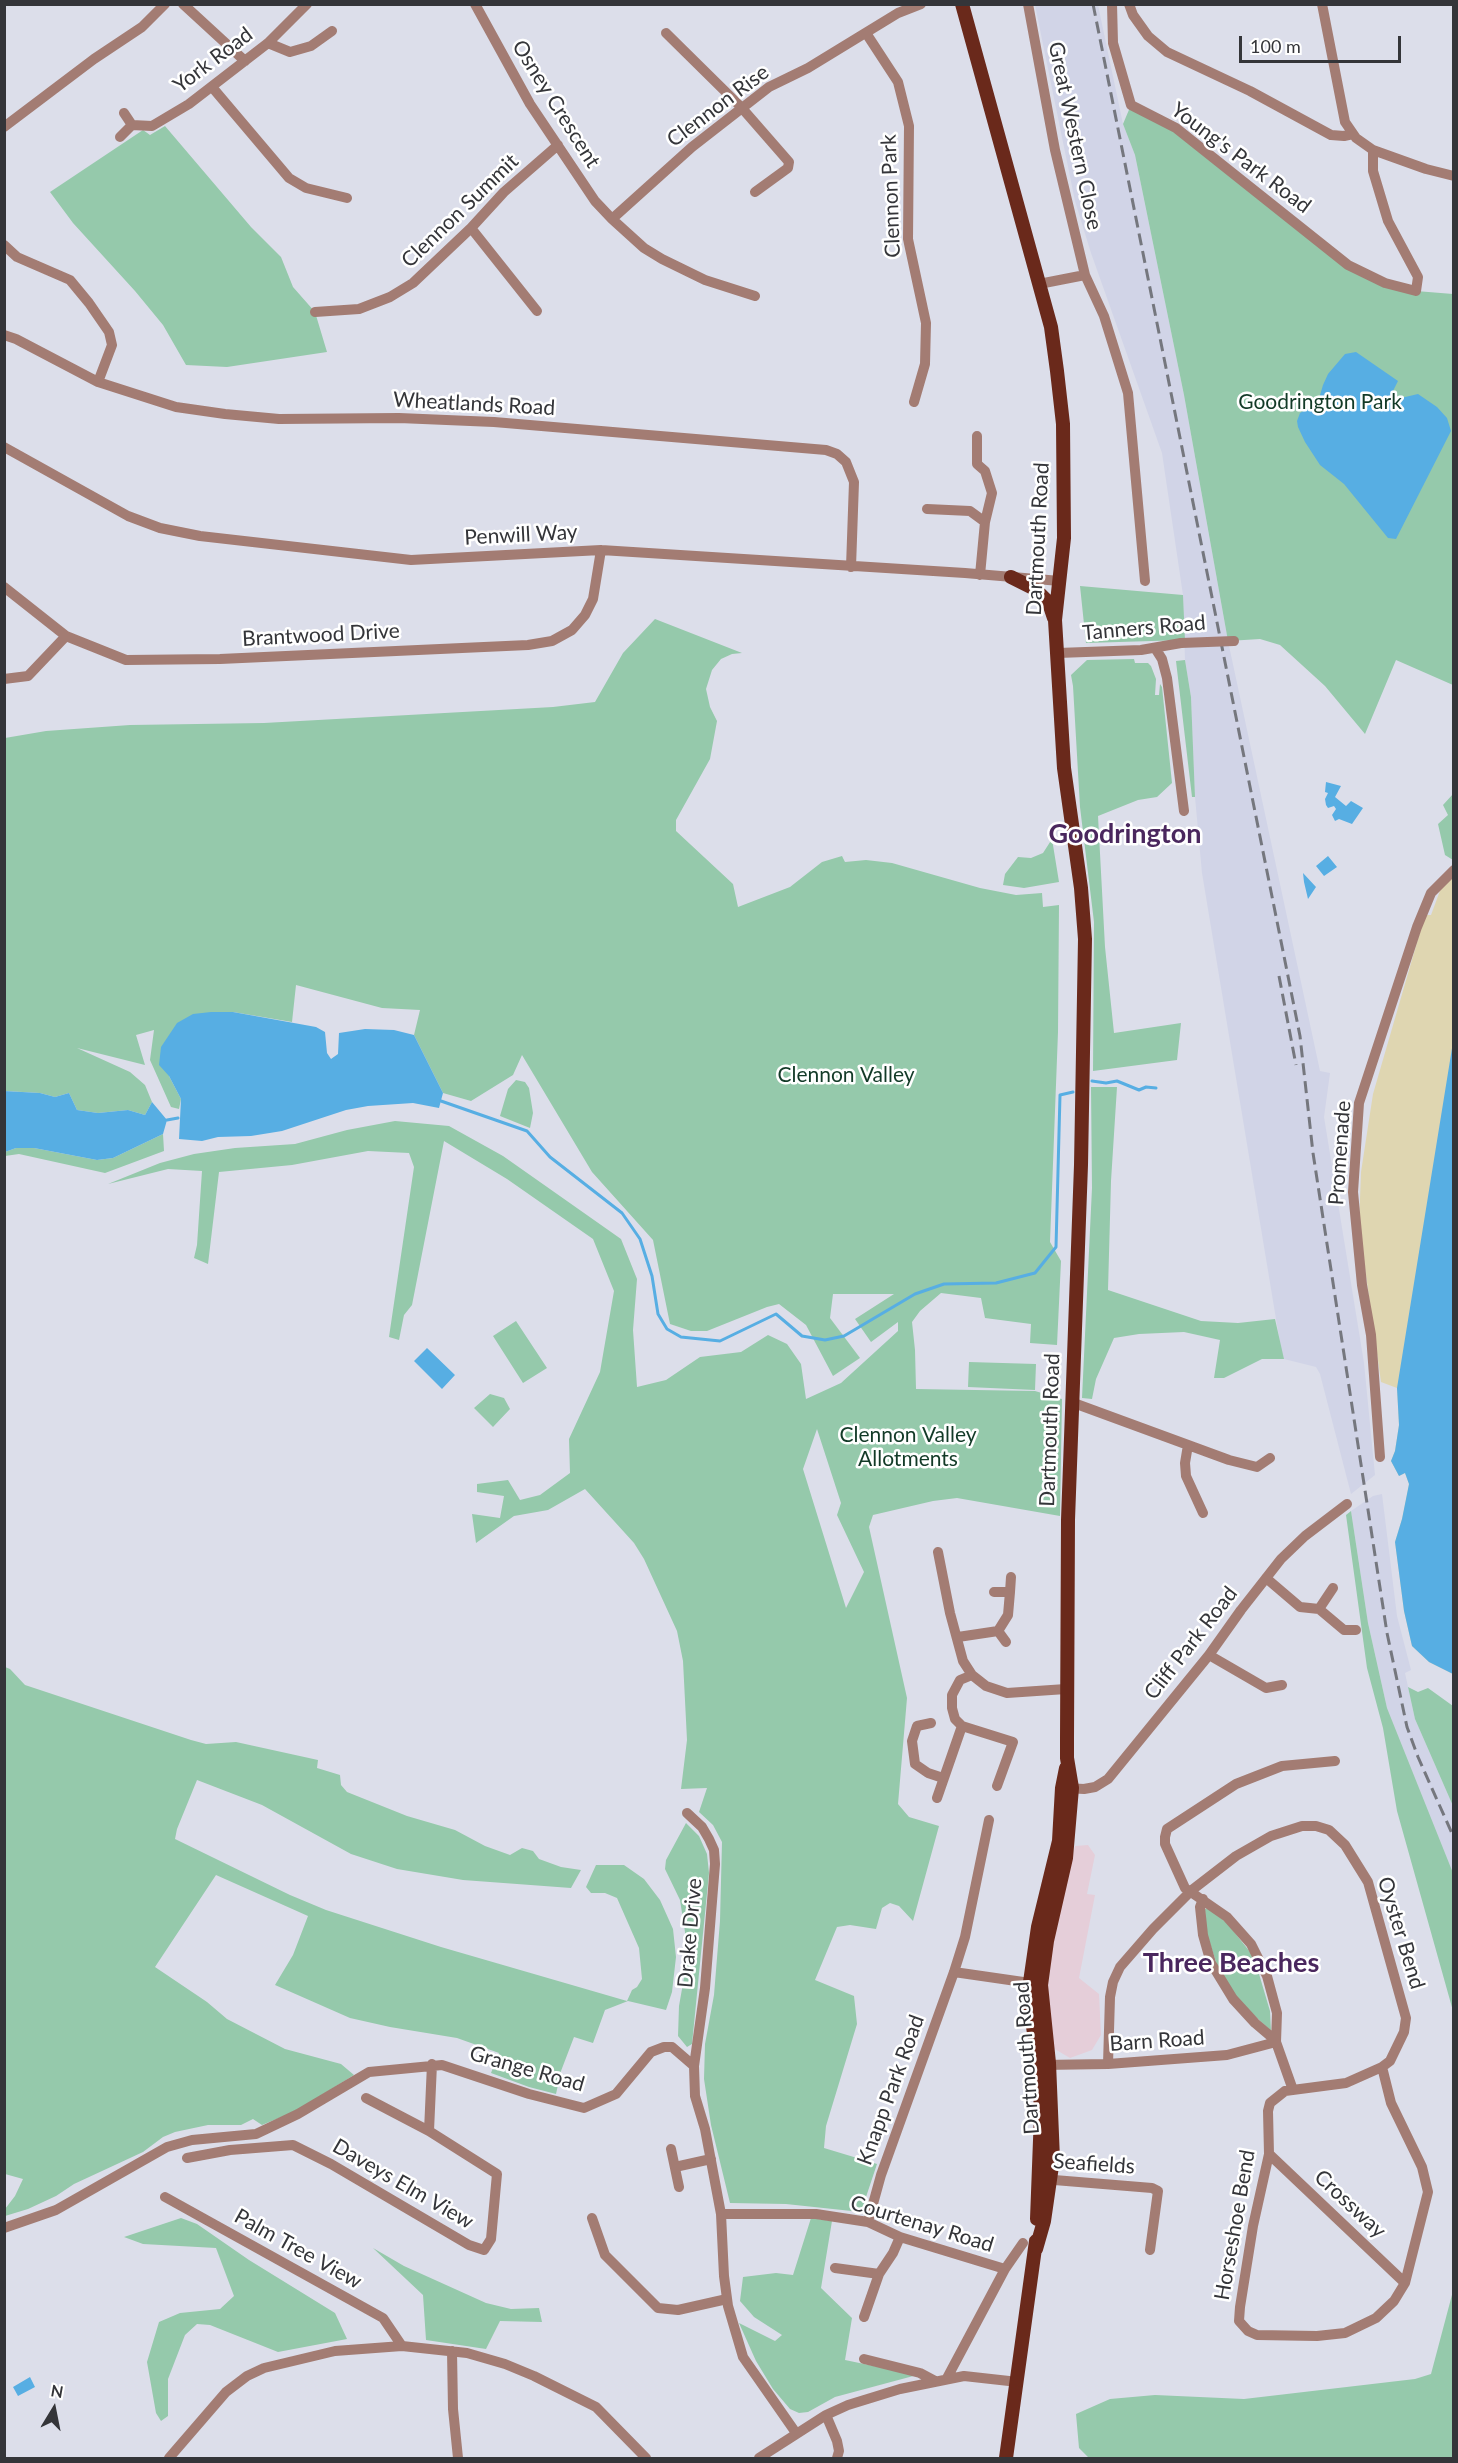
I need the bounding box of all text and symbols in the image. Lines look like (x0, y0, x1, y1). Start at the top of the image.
street label: York Road (168, 22, 258, 98)
scale bar (1242, 24, 1404, 62)
street label: Osney Crescent (507, 35, 605, 173)
text: 100 m (1250, 35, 1301, 57)
street label: Great Western Close (1043, 40, 1107, 232)
street label: Clennon Rise (662, 60, 774, 152)
street label: Young's Park Road (1166, 97, 1316, 219)
street label: Clennon Park (876, 134, 906, 258)
street label: Clennon Summit (396, 149, 524, 273)
street label: Wheatlands Road (392, 387, 556, 421)
park label: Goodrington Park (1238, 389, 1402, 415)
street label: Dartmouth Road (1021, 462, 1055, 616)
street label: Penwill Way (464, 519, 578, 551)
street label: Tanners Road (1081, 610, 1207, 646)
street label: Brantwood Drive (242, 618, 400, 652)
district label: Goodrington (1049, 818, 1201, 850)
park label: Clennon Valley (777, 1062, 915, 1088)
street label: Promenade (1324, 1100, 1356, 1206)
street label: Dartmouth Road (1035, 1353, 1065, 1507)
park label: Clennon Valley Allotments (839, 1422, 977, 1472)
street label: Cliff Park Road (1139, 1582, 1243, 1704)
street label: Oyster Bend (1372, 1874, 1430, 1992)
street label: Drake Drive (673, 1877, 707, 1989)
district label: Three Beaches (1143, 1947, 1319, 1979)
street label: Dartmouth Road (1009, 1981, 1045, 2135)
street label: Knapp Park Road (852, 2011, 930, 2169)
street label: Barn Road (1109, 2025, 1205, 2057)
street label: Grange Road (467, 2041, 587, 2097)
street label: Daveys Elm View (328, 2133, 478, 2235)
street label: Horseshoe Bend (1209, 2148, 1261, 2302)
street label: Seafields (1052, 2149, 1136, 2179)
street label: Crossway (1309, 2165, 1391, 2243)
street label: Courtenay Road (847, 2190, 997, 2258)
street label: Palm Tree View (230, 2204, 366, 2294)
north arrow (24, 2379, 84, 2439)
text: N (49, 2380, 65, 2401)

